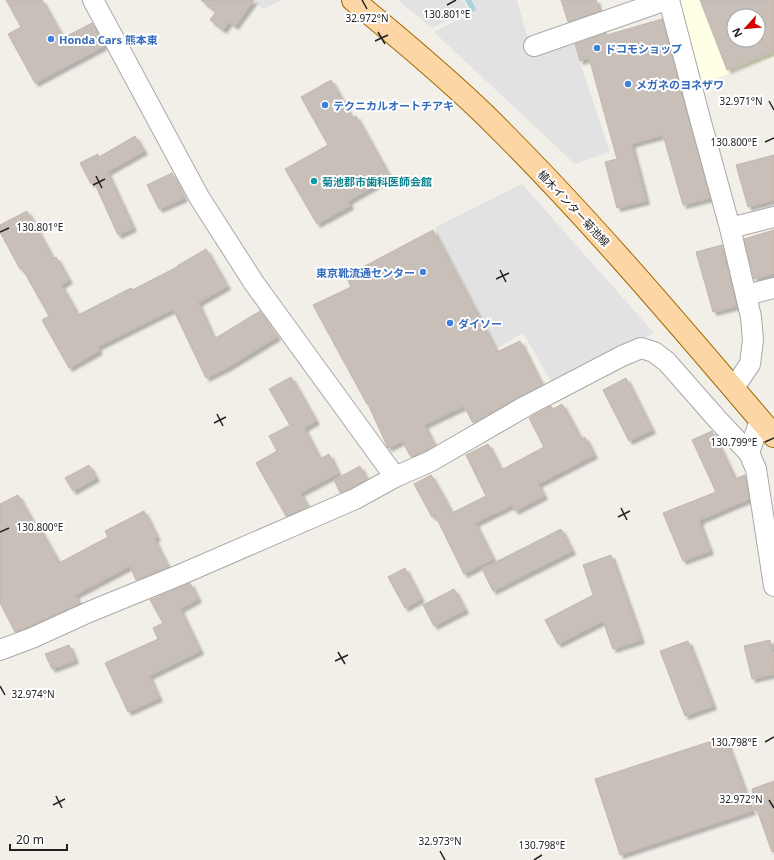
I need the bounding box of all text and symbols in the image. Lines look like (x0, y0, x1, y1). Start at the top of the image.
text: 130.801°E (424, 7, 470, 21)
north arrow (726, 8, 766, 48)
text: 32.972°N (345, 11, 389, 25)
text: N (728, 25, 745, 40)
place label: Honda Cars 熊本東 (59, 32, 158, 47)
marker: Honda Cars 熊本東 (46, 34, 56, 44)
place label: ドコモショップ (605, 41, 682, 56)
marker: ドコモショップ (592, 43, 602, 53)
place label: メガネのヨネザワ (636, 77, 724, 92)
marker: メガネのヨネザワ (623, 79, 633, 89)
text: 32.971°N (719, 94, 763, 108)
place label: テクニカルオートチアキ (333, 98, 454, 113)
marker: テクニカルオートチアキ (320, 100, 330, 110)
text: 130.800°E (711, 135, 757, 149)
street label: 植木インター菊池線 (535, 167, 613, 249)
place label: 菊池郡市歯科医師会館 (322, 174, 432, 189)
marker: 菊池郡市歯科医師会館 (309, 176, 319, 186)
text: 130.801°E (17, 220, 63, 234)
place label: 東京靴流通センター (316, 265, 415, 280)
marker: 東京靴流通センター (418, 267, 428, 277)
place label: ダイソー (458, 316, 502, 331)
marker: ダイソー (445, 318, 455, 328)
text: 130.799°E (711, 435, 757, 449)
text: 130.800°E (17, 520, 63, 534)
text: 32.974°N (11, 687, 55, 701)
text: 130.798°E (711, 735, 757, 749)
text: 32.972°N (719, 792, 763, 806)
scale bar (10, 826, 67, 852)
text: 20 m (16, 831, 44, 848)
text: 32.973°N (418, 834, 462, 848)
text: 130.798°E (519, 838, 565, 852)

